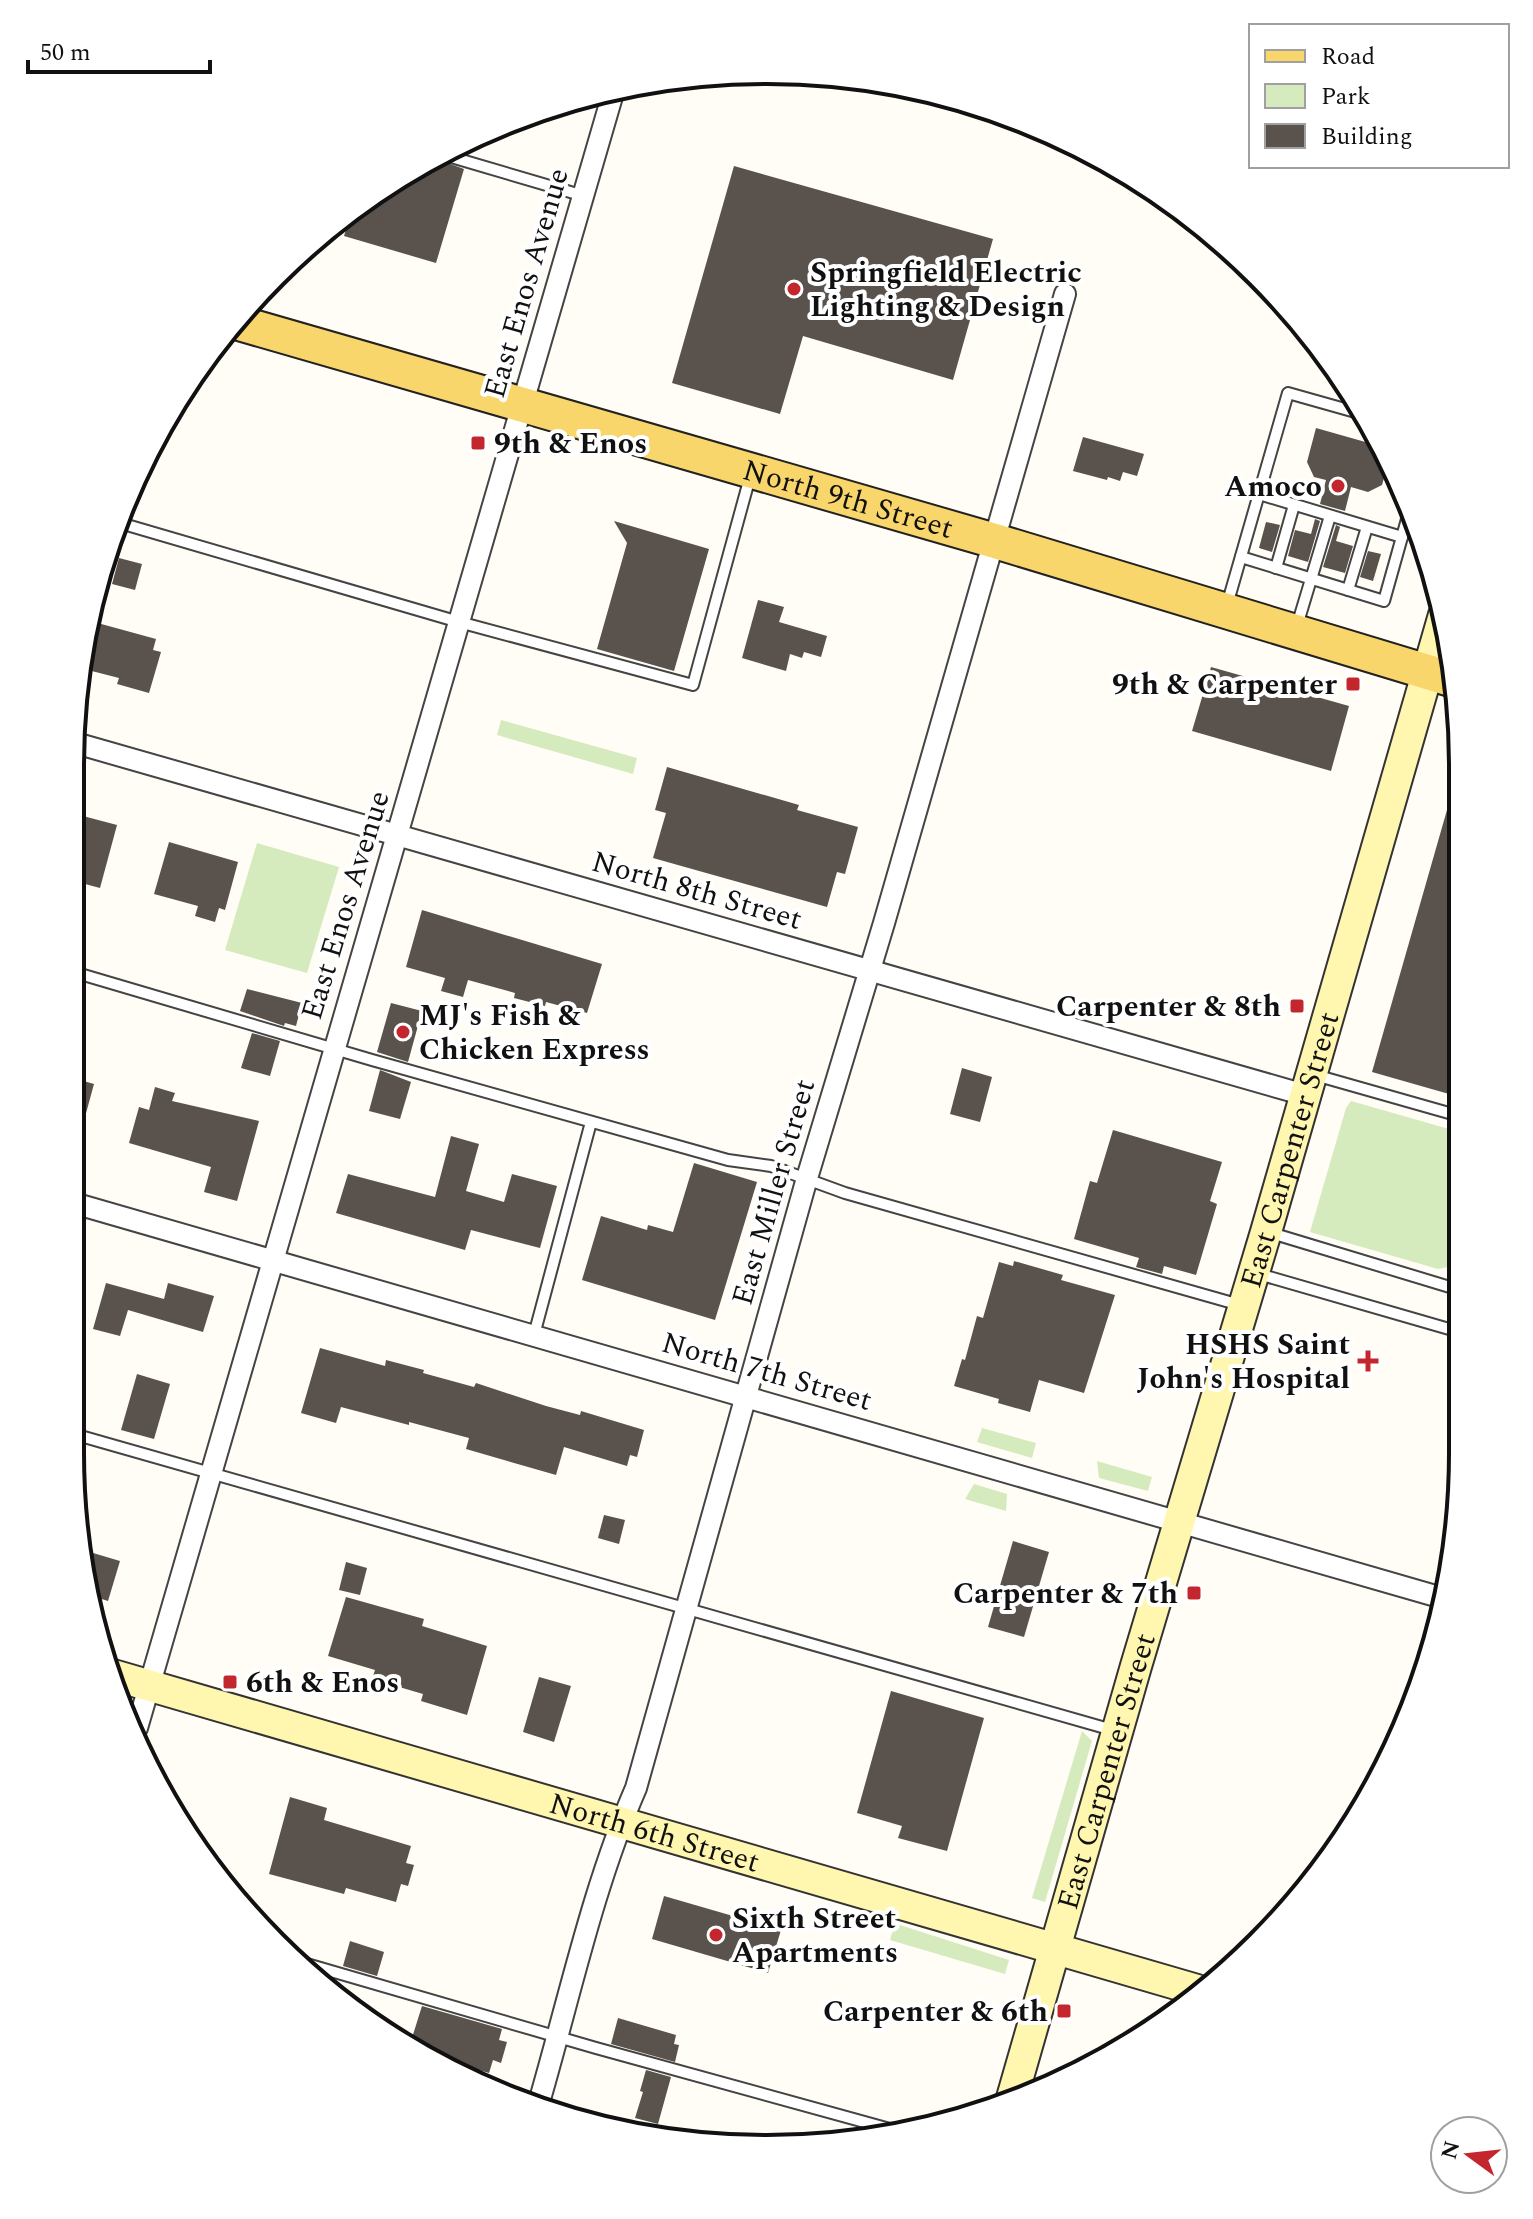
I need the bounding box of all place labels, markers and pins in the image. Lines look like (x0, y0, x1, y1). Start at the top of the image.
place label: Springfield Electric Lighting & Design (810, 250, 1082, 330)
marker: Springfield Electric Lighting & Design (785, 280, 803, 298)
place label: 9th & Enos (494, 421, 647, 467)
marker: 9th & Enos (469, 434, 487, 452)
place label: Amoco (1224, 464, 1322, 510)
marker: Amoco (1329, 477, 1347, 495)
place label: 9th & Carpenter (1112, 662, 1337, 708)
marker: 9th & Carpenter (1344, 675, 1362, 693)
place label: Carpenter & 8th (1056, 984, 1281, 1030)
place label: MJ's Fish & Chicken Express (419, 993, 650, 1073)
marker: Carpenter & 8th (1288, 997, 1306, 1015)
marker: MJ's Fish & Chicken Express (394, 1023, 412, 1041)
place label: HSHS Saint John's Hospital (1137, 1322, 1350, 1402)
marker: HSHS Saint John's Hospital (1357, 1350, 1379, 1372)
place label: Carpenter & 7th (953, 1571, 1178, 1617)
marker: Carpenter & 7th (1185, 1584, 1203, 1602)
place label: 6th & Enos (246, 1660, 399, 1706)
marker: 6th & Enos (221, 1673, 239, 1691)
place label: Sixth Street Apartments (732, 1896, 898, 1976)
marker: Sixth Street Apartments (707, 1926, 725, 1944)
place label: Carpenter & 6th (823, 1989, 1048, 2035)
marker: Carpenter & 6th (1055, 2002, 1073, 2020)

